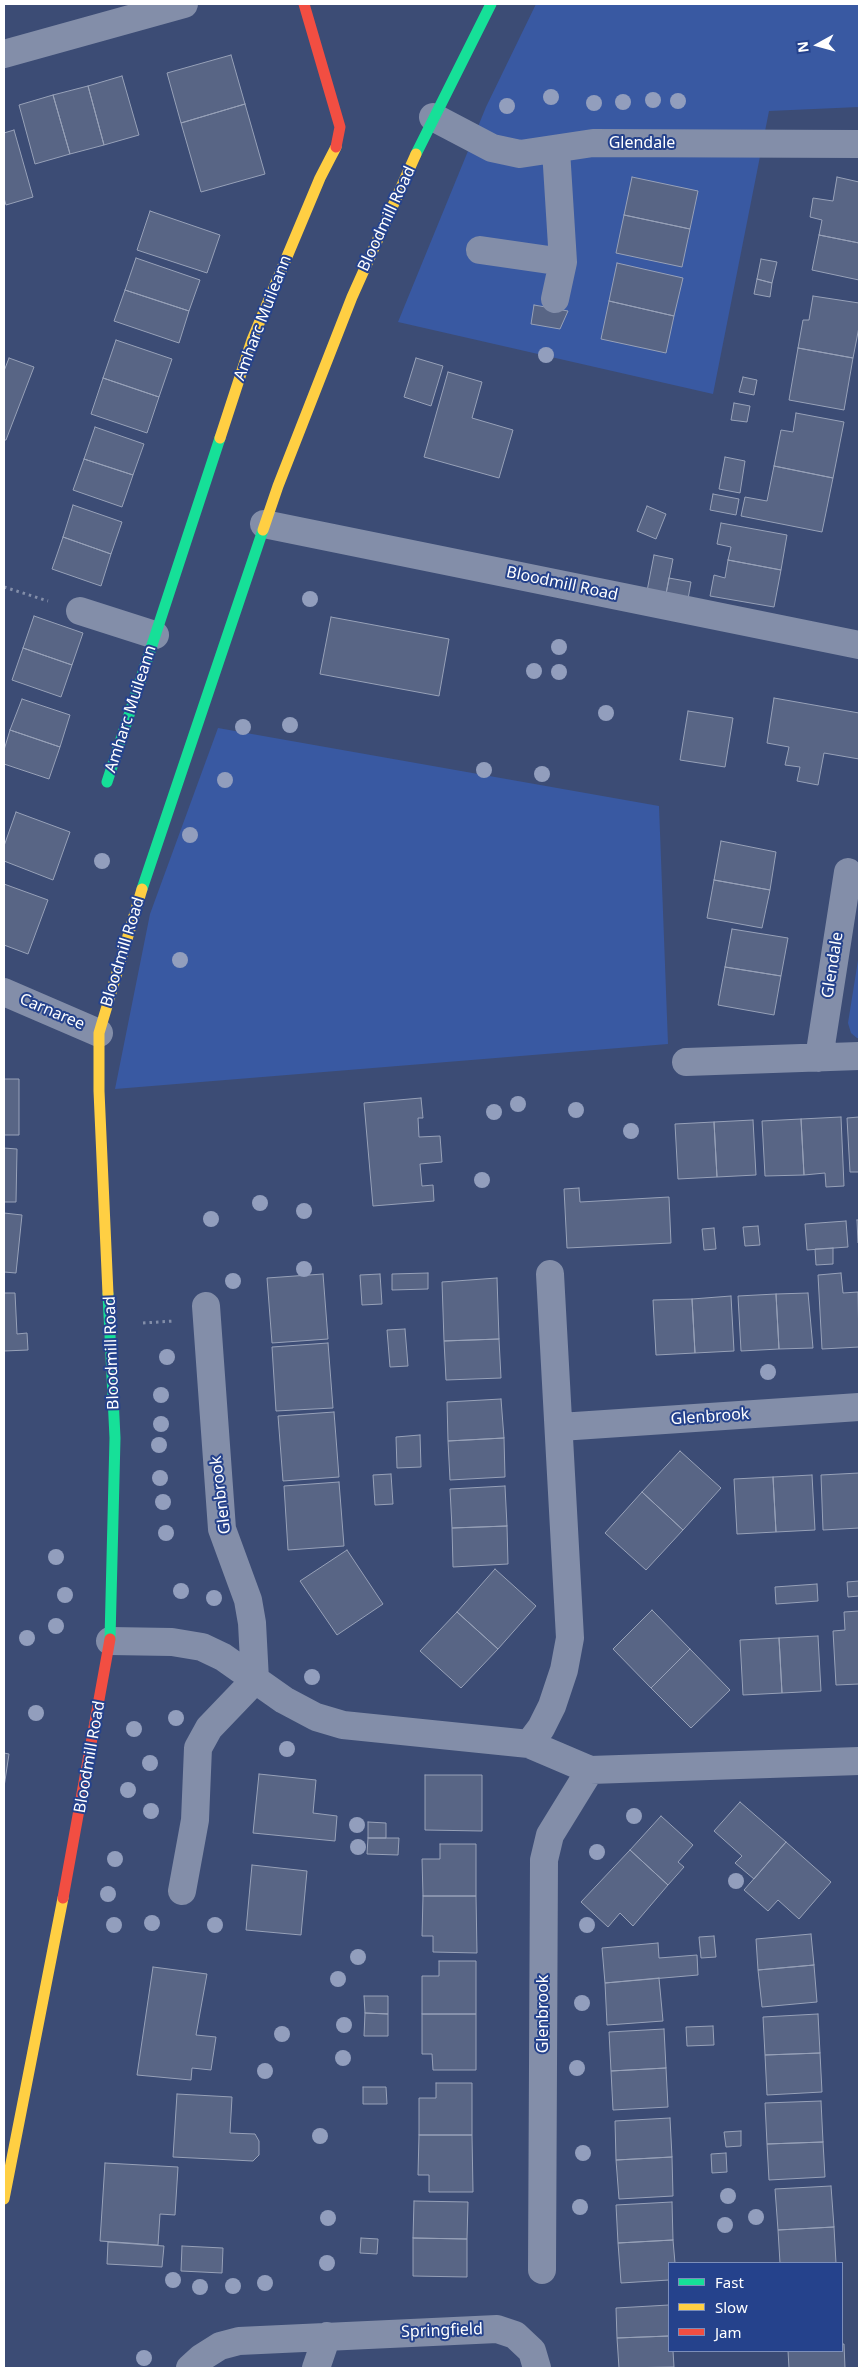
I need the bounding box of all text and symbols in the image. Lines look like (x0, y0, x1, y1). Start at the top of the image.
north arrow (793, 20, 843, 70)
text: N (792, 40, 813, 54)
street label: Glendale (609, 133, 675, 153)
street label: Bloodmill Road (354, 163, 420, 275)
street label: Amharc Muileann (230, 253, 296, 383)
street label: Bloodmill Road (504, 563, 620, 605)
street label: Amharc Muileann (101, 643, 161, 775)
street label: Bloodmill Road (97, 895, 149, 1009)
street label: Glendale (818, 931, 848, 999)
street label: Carnaree (17, 990, 87, 1034)
street label: Bloodmill Road (100, 1296, 124, 1410)
street label: Glenbrook (670, 1405, 750, 1429)
street label: Glenbrook (207, 1455, 235, 1535)
street label: Bloodmill Road (71, 1699, 109, 1815)
street label: Glenbrook (533, 1975, 553, 2053)
legend (668, 2262, 843, 2352)
text: Fast (715, 2272, 744, 2292)
text: Slow (715, 2297, 748, 2317)
street label: Springfield (401, 2320, 483, 2342)
text: Jam (715, 2322, 742, 2342)

